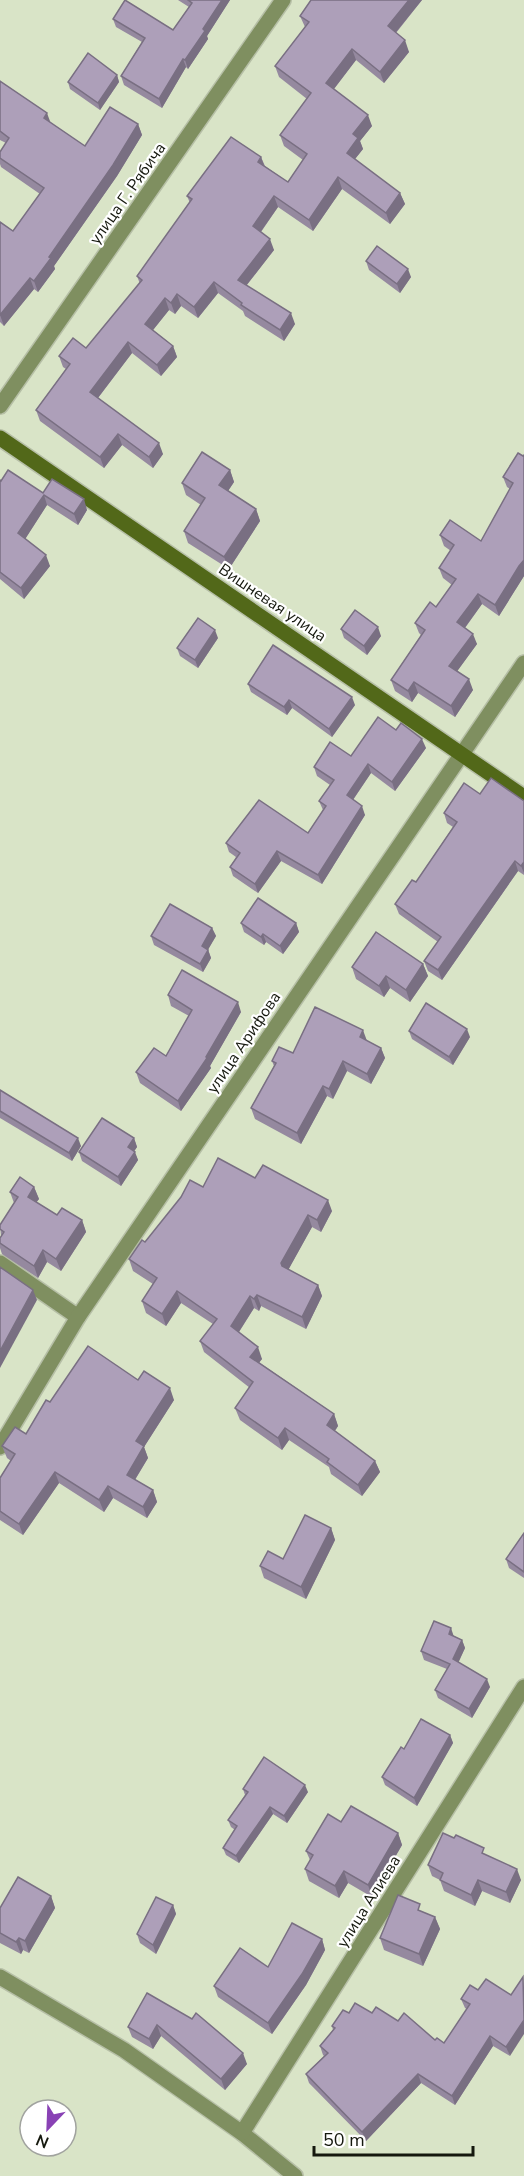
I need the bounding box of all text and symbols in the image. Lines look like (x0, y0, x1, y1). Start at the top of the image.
street label: улица Г. Рябича (84, 138, 171, 249)
street label: Вишневая улица (214, 559, 331, 647)
street label: улица Арифова (202, 987, 286, 1098)
street label: улица Алиева (332, 1851, 406, 1952)
north arrow (18, 2098, 78, 2158)
scale bar (314, 2119, 473, 2157)
text: N (33, 2128, 52, 2153)
text: 50 m (323, 2128, 365, 2152)

